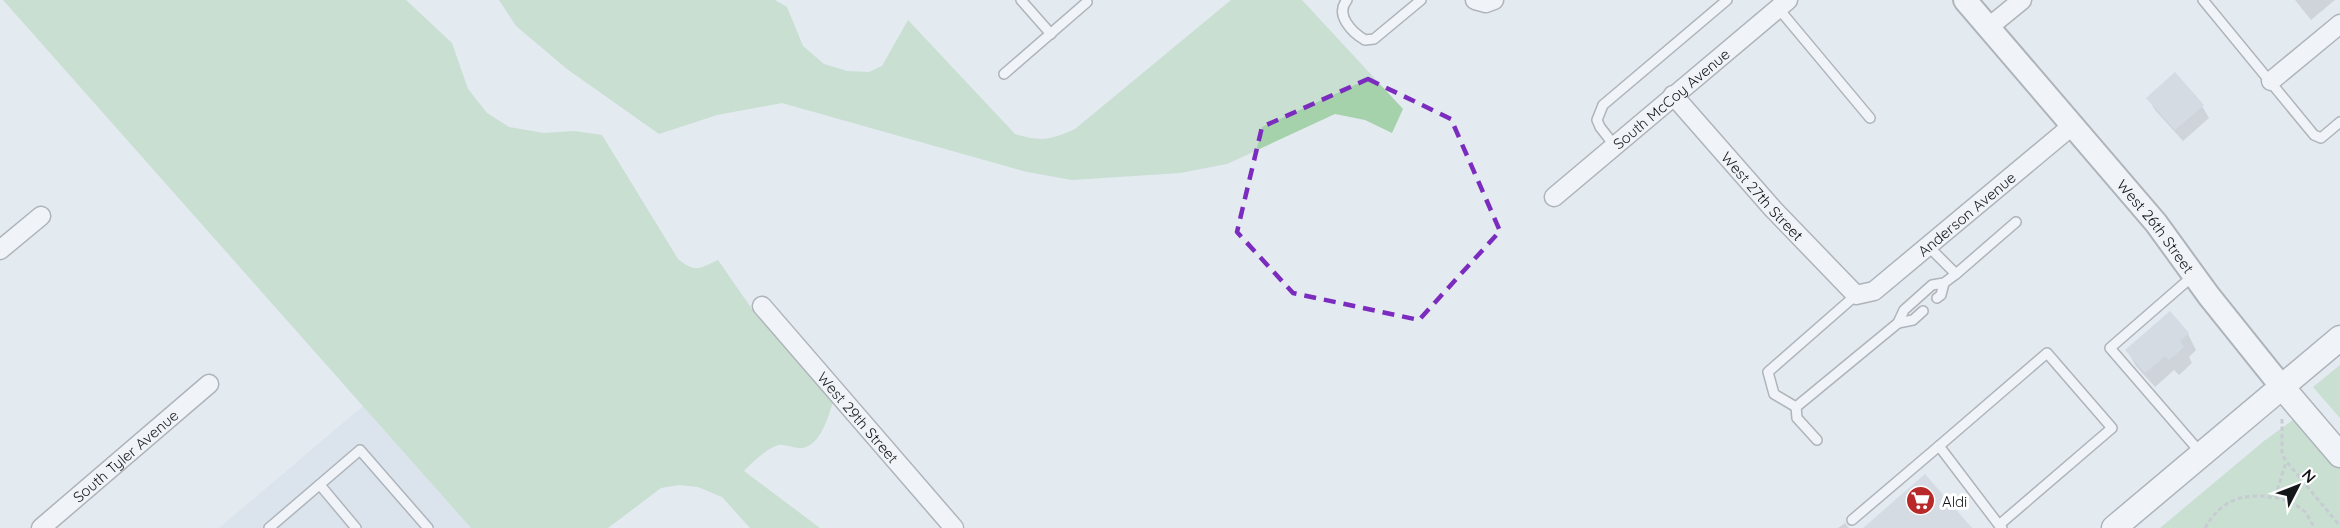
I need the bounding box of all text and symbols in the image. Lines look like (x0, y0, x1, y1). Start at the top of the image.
street label: South McCoy Avenue (1609, 44, 1733, 153)
street label: West 27th Street (1717, 148, 1808, 244)
street label: Anderson Avenue (1914, 168, 2019, 260)
street label: West 26th Street (2113, 175, 2199, 277)
street label: West 29th Street (814, 368, 903, 467)
street label: South Tyler Avenue (69, 405, 182, 506)
north arrow (2268, 456, 2328, 516)
text: N (2298, 465, 2321, 487)
supermarket icon: Aldi (1905, 485, 1937, 517)
place label: Aldi (1942, 492, 1967, 511)

